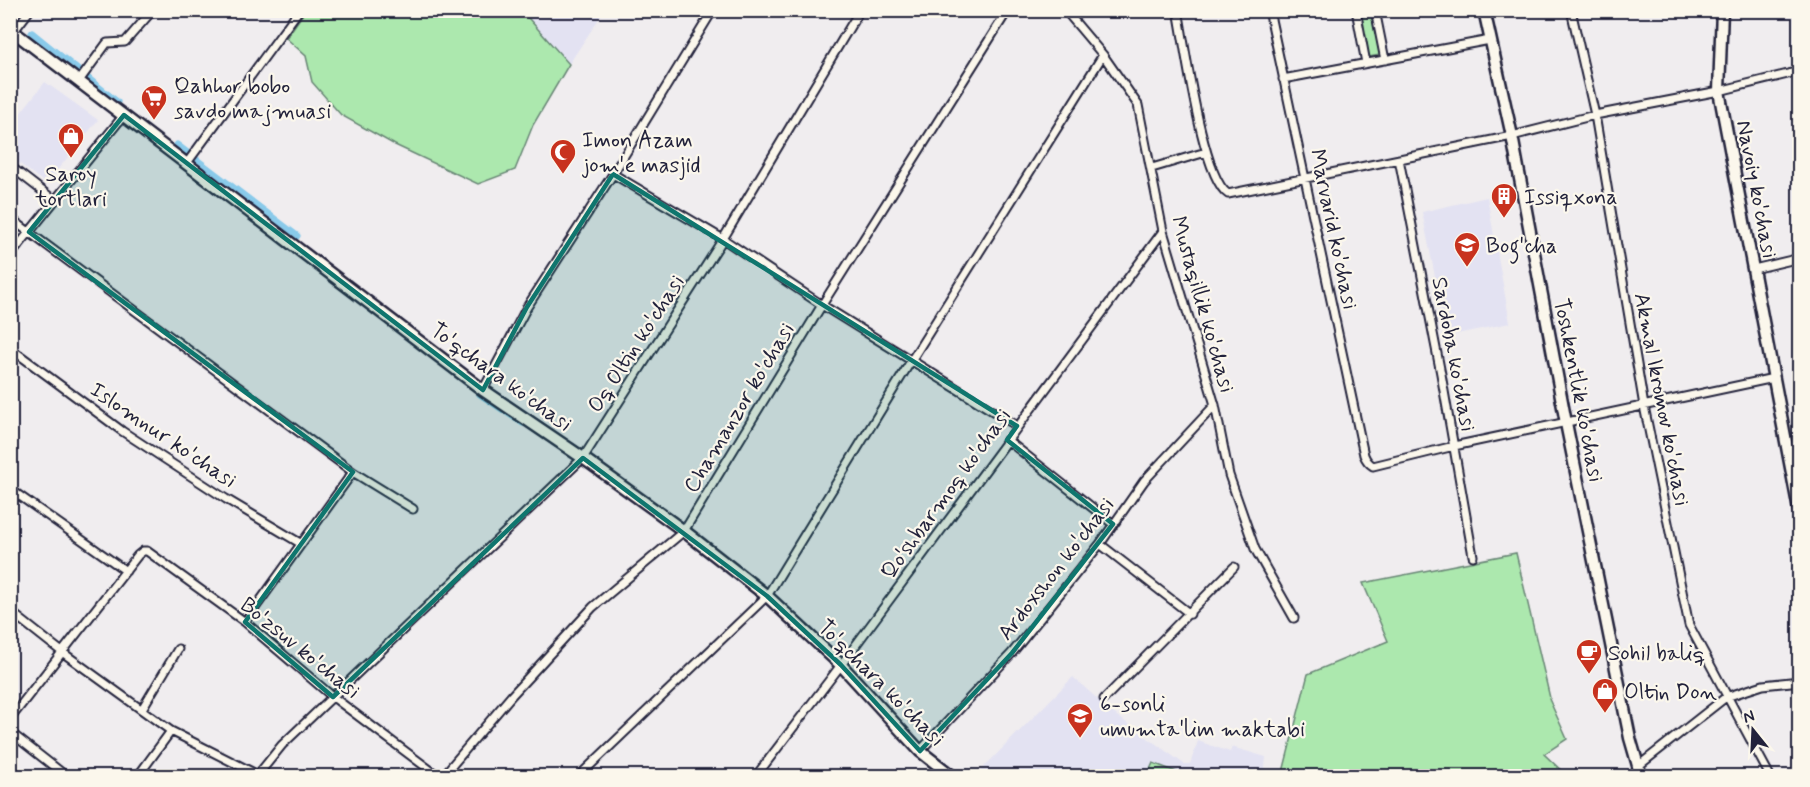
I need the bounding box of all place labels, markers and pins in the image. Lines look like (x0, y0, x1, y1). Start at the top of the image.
place label: Qahhor bobo savdo majmuasi (174, 73, 331, 127)
supermarket icon: Qahhor bobo savdo majmuasi (139, 83, 169, 121)
shop icon: Saroy tortlari (56, 121, 86, 159)
place label: Imon Azam jom'e masjid (581, 127, 701, 180)
mosque icon: Imon Azam jom'e masjid (548, 137, 578, 175)
place label: Saroy tortlari (34, 161, 107, 214)
building icon: Issiqxona (1489, 181, 1519, 219)
place label: Issiqxona (1524, 184, 1618, 212)
school or university icon: Bog'cha (1452, 230, 1482, 268)
place label: Bog'cha (1486, 233, 1557, 264)
cafe icon: Sohil baliq (1574, 637, 1604, 675)
place label: Sohil baliq (1608, 640, 1705, 668)
shop icon: Oltin Don (1590, 676, 1620, 714)
place label: Oltin Don (1624, 679, 1717, 707)
place label: 6-sonli umumta'lim maktabi (1100, 691, 1305, 744)
school or university icon: 6-sonli umumta'lim maktabi (1065, 701, 1095, 739)

